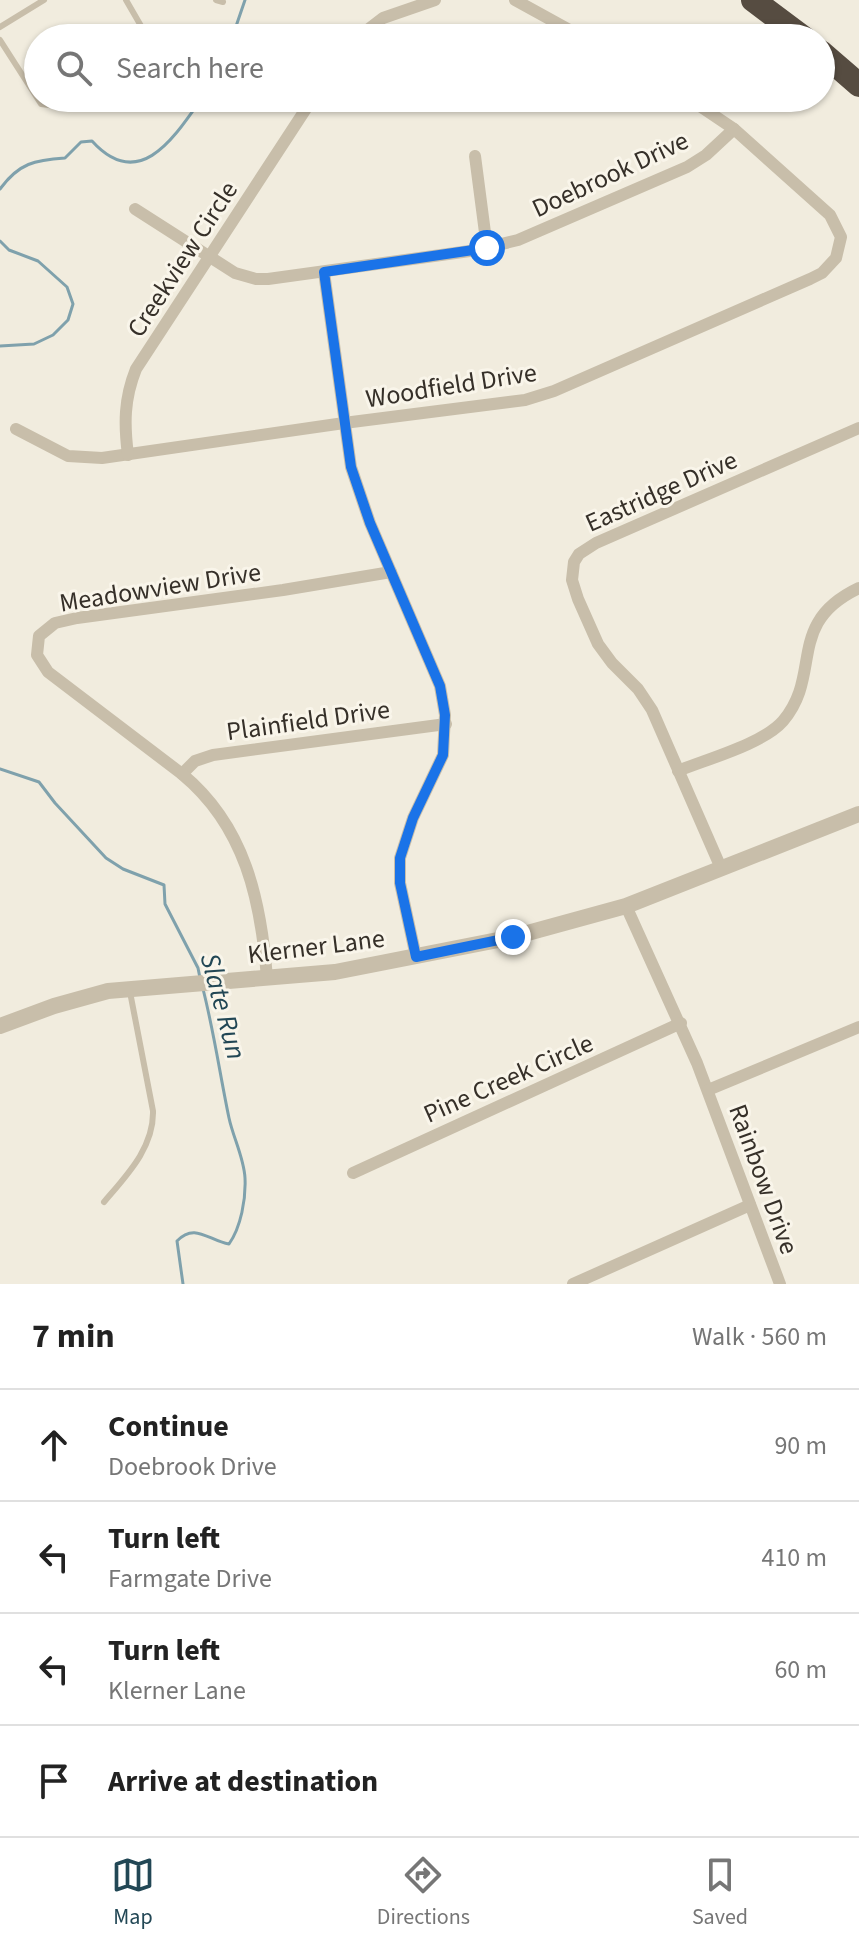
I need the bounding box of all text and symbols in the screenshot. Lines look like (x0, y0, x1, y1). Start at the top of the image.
search box (24, 24, 835, 112)
icon: search (52, 46, 96, 90)
text: Search here (116, 47, 264, 90)
street label: Doebrook Drive (526, 122, 694, 227)
street label: Creekview Circle (118, 174, 247, 344)
route start (469, 230, 505, 266)
street label: Woodfield Drive (363, 354, 539, 417)
street label: Eastridge Drive (579, 441, 743, 542)
street label: Meadowview Drive (57, 553, 263, 622)
street label: Plainfield Drive (224, 691, 392, 750)
route end (495, 919, 531, 955)
street label: Klerner Lane (245, 920, 387, 973)
water label: Slate Run (190, 949, 256, 1064)
street label: Pine Creek Circle (417, 1024, 599, 1132)
street label: Rainbow Drive (719, 1099, 808, 1259)
text: 7 min (32, 1312, 115, 1361)
text: Walk · 560 m (692, 1318, 827, 1355)
text: Continue (108, 1405, 229, 1448)
icon: ahead (32, 1423, 76, 1467)
text: 90 m (774, 1427, 827, 1464)
text: Doebrook Drive (108, 1448, 277, 1485)
text: Turn left (108, 1517, 220, 1560)
icon: left (32, 1535, 76, 1579)
text: 410 m (761, 1539, 827, 1576)
text: Farmgate Drive (108, 1560, 272, 1597)
text: Turn left (108, 1629, 220, 1672)
icon: left (32, 1647, 76, 1691)
text: 60 m (774, 1651, 827, 1688)
text: Klerner Lane (108, 1672, 246, 1709)
icon: arrive (32, 1759, 76, 1803)
text: Arrive at destination (108, 1760, 378, 1803)
tab: Map (111, 1853, 155, 1933)
tab: Directions (377, 1853, 470, 1933)
tab: Saved (692, 1853, 748, 1933)

